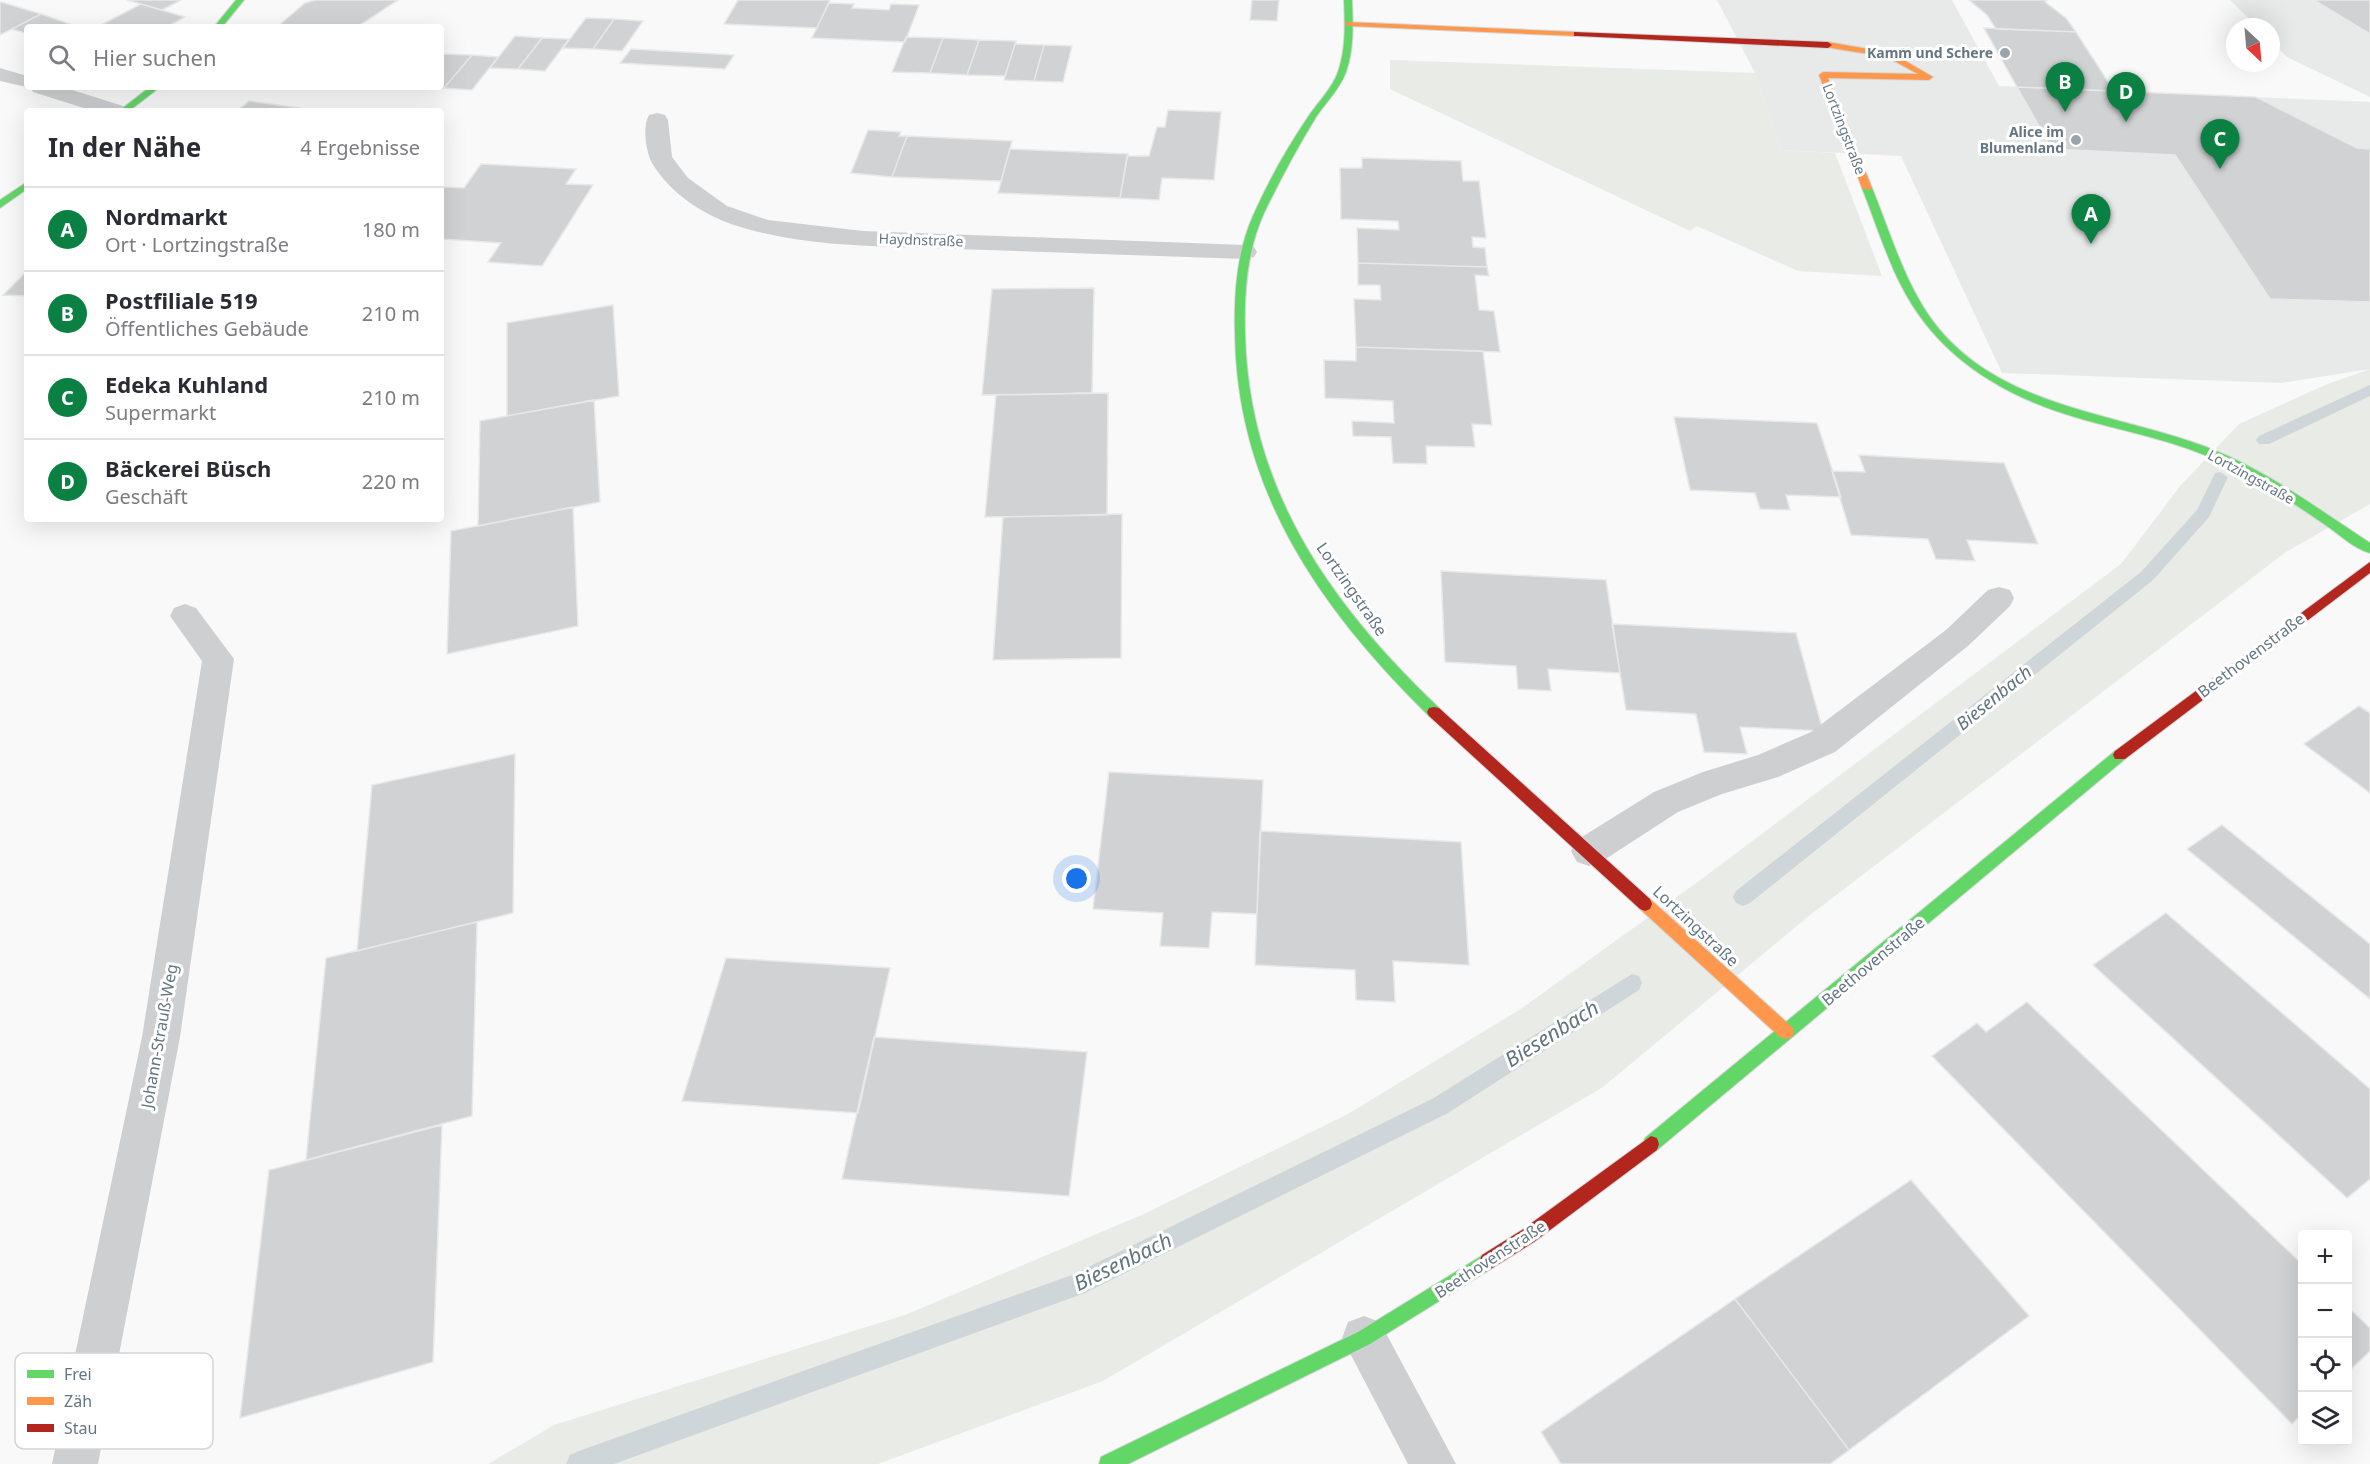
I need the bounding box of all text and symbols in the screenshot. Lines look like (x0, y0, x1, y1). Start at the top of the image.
north arrow (2226, 18, 2280, 72)
search box (24, 24, 444, 90)
icon: search (45, 41, 78, 74)
text: Hier suchen (93, 42, 217, 72)
place label: Kamm und Schere (1867, 43, 1993, 62)
marker: Kamm und Schere (1998, 46, 2012, 60)
pin: B (2046, 63, 2084, 112)
pin: D (2106, 72, 2146, 122)
street label: Lortzingstraße (1818, 81, 1871, 177)
pin: C (2200, 120, 2240, 169)
place label: Alice im Blumenland (1980, 122, 2064, 157)
text: In der Nähe (48, 129, 201, 165)
marker: Alice im Blumenland (2069, 133, 2083, 147)
text: 4 Ergebnisse (300, 134, 420, 161)
pin: A (2072, 194, 2110, 244)
text: Nordmarkt (105, 201, 228, 231)
text: A (61, 216, 74, 243)
text: 180 m (362, 216, 420, 243)
street label: Haydnstraße (878, 229, 964, 250)
text: Ort · Lortzingstraße (105, 231, 289, 258)
text: Postfiliale 519 (105, 285, 258, 315)
text: B (61, 300, 74, 327)
text: 210 m (362, 300, 420, 327)
text: Öffentliches Gebäude (105, 315, 309, 342)
text: Edeka Kuhland (105, 369, 268, 399)
text: C (61, 384, 74, 411)
text: 210 m (362, 384, 420, 411)
text: Supermarkt (105, 399, 216, 426)
street label: Lortzingstraße (2205, 445, 2298, 508)
text: Bäckerei Büsch (105, 453, 271, 483)
text: D (60, 468, 75, 495)
text: 220 m (362, 468, 420, 495)
text: Geschäft (105, 483, 188, 510)
street label: Lortzingstraße (1312, 538, 1392, 640)
street label: Beethovenstraße (2193, 608, 2309, 702)
water label: Biesenbach (1951, 659, 2036, 735)
your location (1062, 864, 1091, 893)
street label: Lortzingstraße (1648, 881, 1744, 971)
street label: Beethovenstraße (1817, 911, 1929, 1011)
street label: Johann-Strauß-Weg (135, 962, 183, 1112)
water label: Biesenbach (1499, 993, 1604, 1073)
street label: Beethovenstraße (1430, 1215, 1550, 1303)
water label: Biesenbach (1069, 1225, 1176, 1297)
map controls (2298, 1230, 2352, 1446)
button: + (2298, 1230, 2352, 1284)
button: − (2298, 1284, 2352, 1338)
button: locate (2298, 1338, 2352, 1392)
legend (15, 1353, 213, 1449)
text: Frei (64, 1363, 92, 1385)
text: Zäh (64, 1390, 92, 1412)
button: layers (2298, 1392, 2352, 1446)
text: Stau (64, 1417, 97, 1439)

